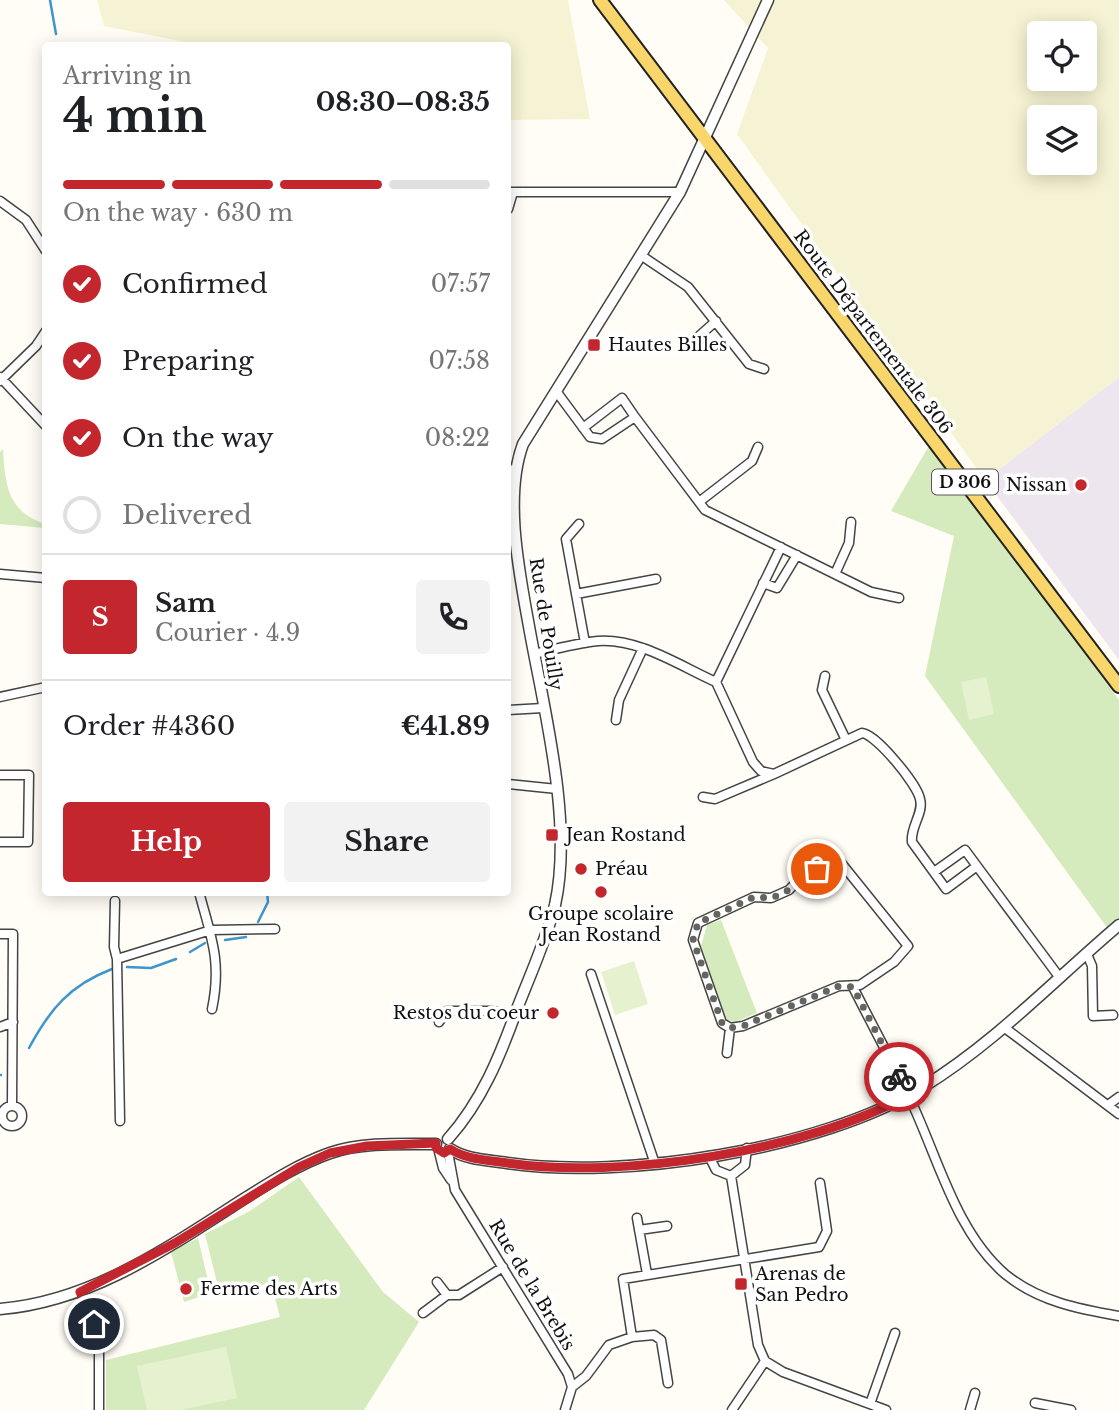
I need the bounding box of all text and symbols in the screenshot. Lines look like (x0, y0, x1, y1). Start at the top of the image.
map controls (1027, 21, 1097, 175)
button: locate (1027, 21, 1097, 91)
text: Arriving in (63, 62, 192, 90)
text: 08:30–08:35 (316, 86, 490, 118)
text: 4 min (63, 87, 207, 144)
button: layers (1027, 105, 1097, 175)
text: On the way · 630 m (63, 199, 293, 227)
street label: Route Départementale 306 (789, 226, 957, 438)
icon: check (63, 265, 101, 303)
text: Confirmed (122, 268, 267, 300)
text: 07:57 (431, 270, 490, 298)
place label: Hautes Billes (608, 334, 727, 356)
marker: Hautes Billes (586, 337, 602, 353)
icon: check (63, 342, 101, 380)
text: Preparing (122, 345, 254, 377)
text: 07:58 (428, 347, 490, 375)
icon: check (63, 419, 101, 457)
text: On the way (122, 422, 274, 454)
text: 08:22 (425, 424, 490, 452)
road number: D 306 (932, 470, 998, 495)
place label: Nissan (1006, 474, 1067, 496)
marker: Nissan (1073, 477, 1089, 493)
text: Delivered (122, 499, 252, 531)
street label: Rue de Pouilly (525, 556, 567, 693)
button: phone (416, 580, 490, 654)
text: Sam (155, 587, 216, 619)
text: S (91, 601, 109, 633)
text: Courier · 4.9 (155, 619, 300, 647)
text: Order #4360 (63, 710, 235, 742)
text: €41.89 (401, 710, 490, 742)
button: Help (63, 802, 270, 882)
button: Share (284, 802, 490, 882)
place label: Jean Rostand (564, 824, 686, 846)
marker: Jean Rostand (544, 827, 560, 843)
pin (787, 839, 847, 899)
icon: bag (798, 850, 836, 888)
place label: Préau (595, 858, 648, 880)
marker: Préau (573, 861, 589, 877)
marker: Groupe scolaire Jean Rostand (593, 884, 609, 900)
place label: Groupe scolaire Jean Rostand (528, 903, 674, 946)
place label: Restos du coeur (393, 1002, 539, 1024)
marker: Restos du coeur (545, 1005, 561, 1021)
courier (864, 1042, 934, 1112)
icon: bike (880, 1058, 918, 1096)
street label: Rue de la Brebis (484, 1216, 580, 1354)
place label: Arenas de San Pedro (754, 1263, 849, 1306)
marker: Arenas de San Pedro (733, 1276, 749, 1292)
place label: Ferme des Arts (200, 1278, 338, 1300)
marker: Ferme des Arts (178, 1281, 194, 1297)
pin (64, 1294, 124, 1354)
icon: home (75, 1305, 113, 1343)

